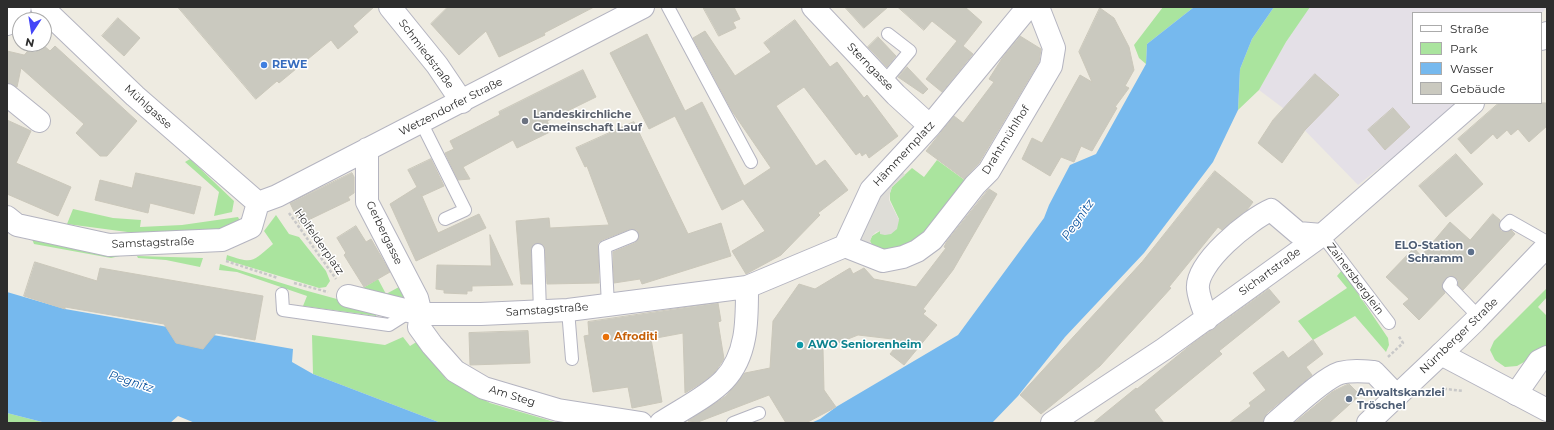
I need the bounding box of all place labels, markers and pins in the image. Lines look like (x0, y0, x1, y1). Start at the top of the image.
place label: REWE (272, 58, 307, 72)
marker: REWE (259, 60, 269, 70)
place label: Landeskirchliche Gemeinschaft Lauf (533, 108, 642, 134)
marker: Landeskirchliche Gemeinschaft Lauf (520, 116, 530, 126)
place label: ELO-Station Schramm (1394, 239, 1463, 265)
marker: ELO-Station Schramm (1466, 247, 1476, 257)
place label: Afroditi (614, 330, 658, 344)
marker: Afroditi (601, 332, 611, 342)
place label: AWO Seniorenheim (808, 338, 922, 352)
marker: AWO Seniorenheim (795, 340, 805, 350)
place label: Anwaltskanzlei Tröschel (1357, 386, 1445, 412)
marker: Anwaltskanzlei Tröschel (1344, 394, 1354, 404)

